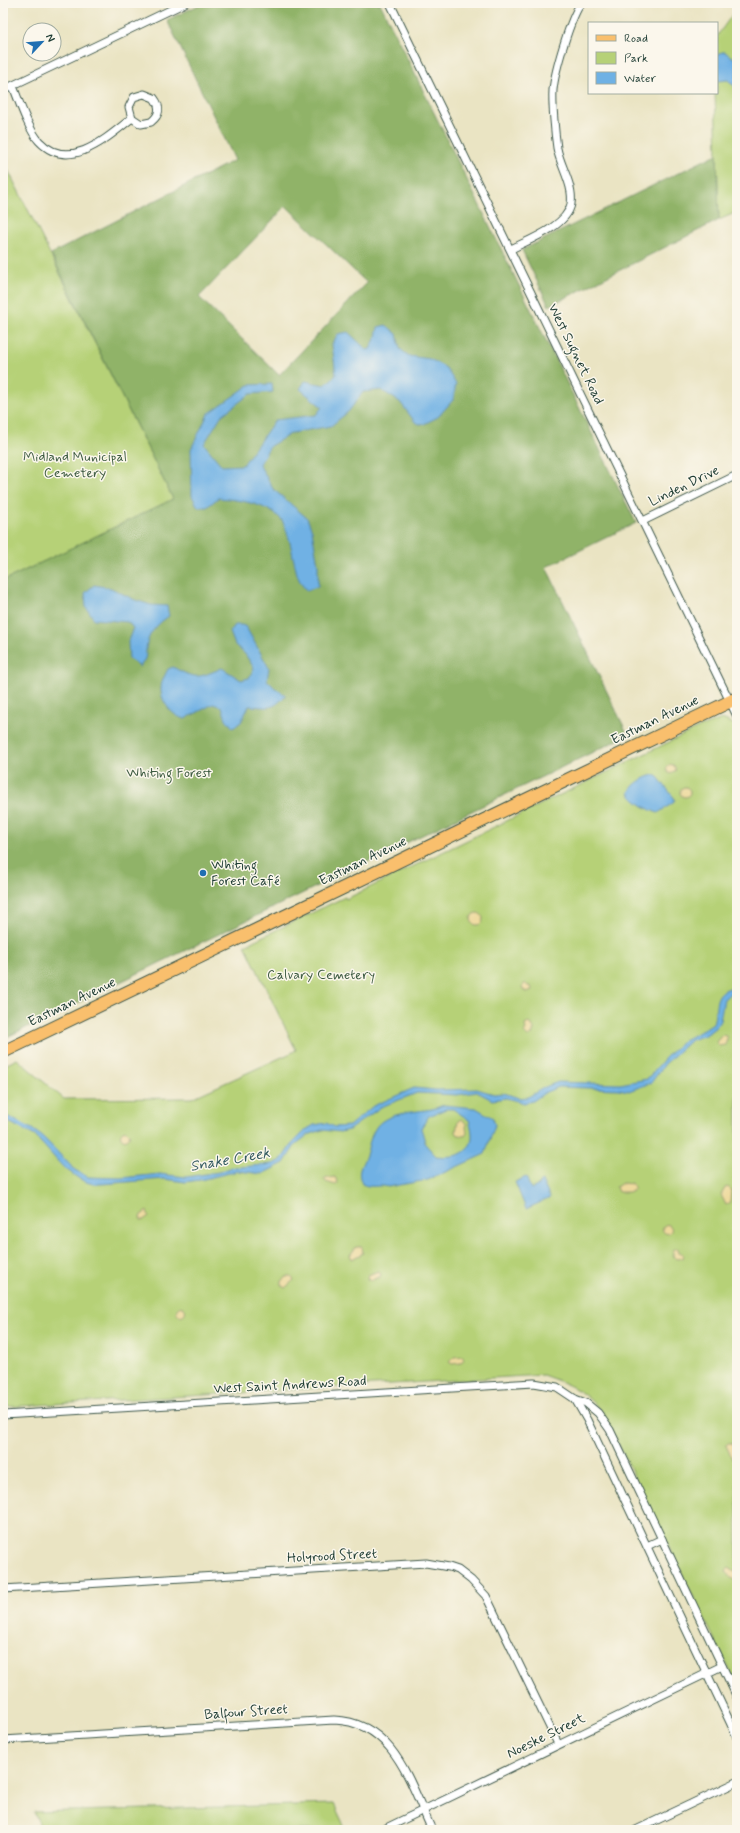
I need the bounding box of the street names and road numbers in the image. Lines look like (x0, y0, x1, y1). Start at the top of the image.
street label: West Sugnet Road (542, 301, 608, 408)
street label: Linden Drive (646, 461, 722, 511)
street label: Eastman Avenue (608, 691, 702, 749)
street label: Eastman Avenue (316, 832, 410, 890)
street label: Eastman Avenue (25, 973, 119, 1031)
street label: West Saint Andrews Road (213, 1372, 367, 1398)
street label: Holyrood Street (287, 1545, 377, 1567)
street label: Balfour Street (204, 1700, 289, 1726)
street label: Noeske Street (504, 1709, 589, 1763)

